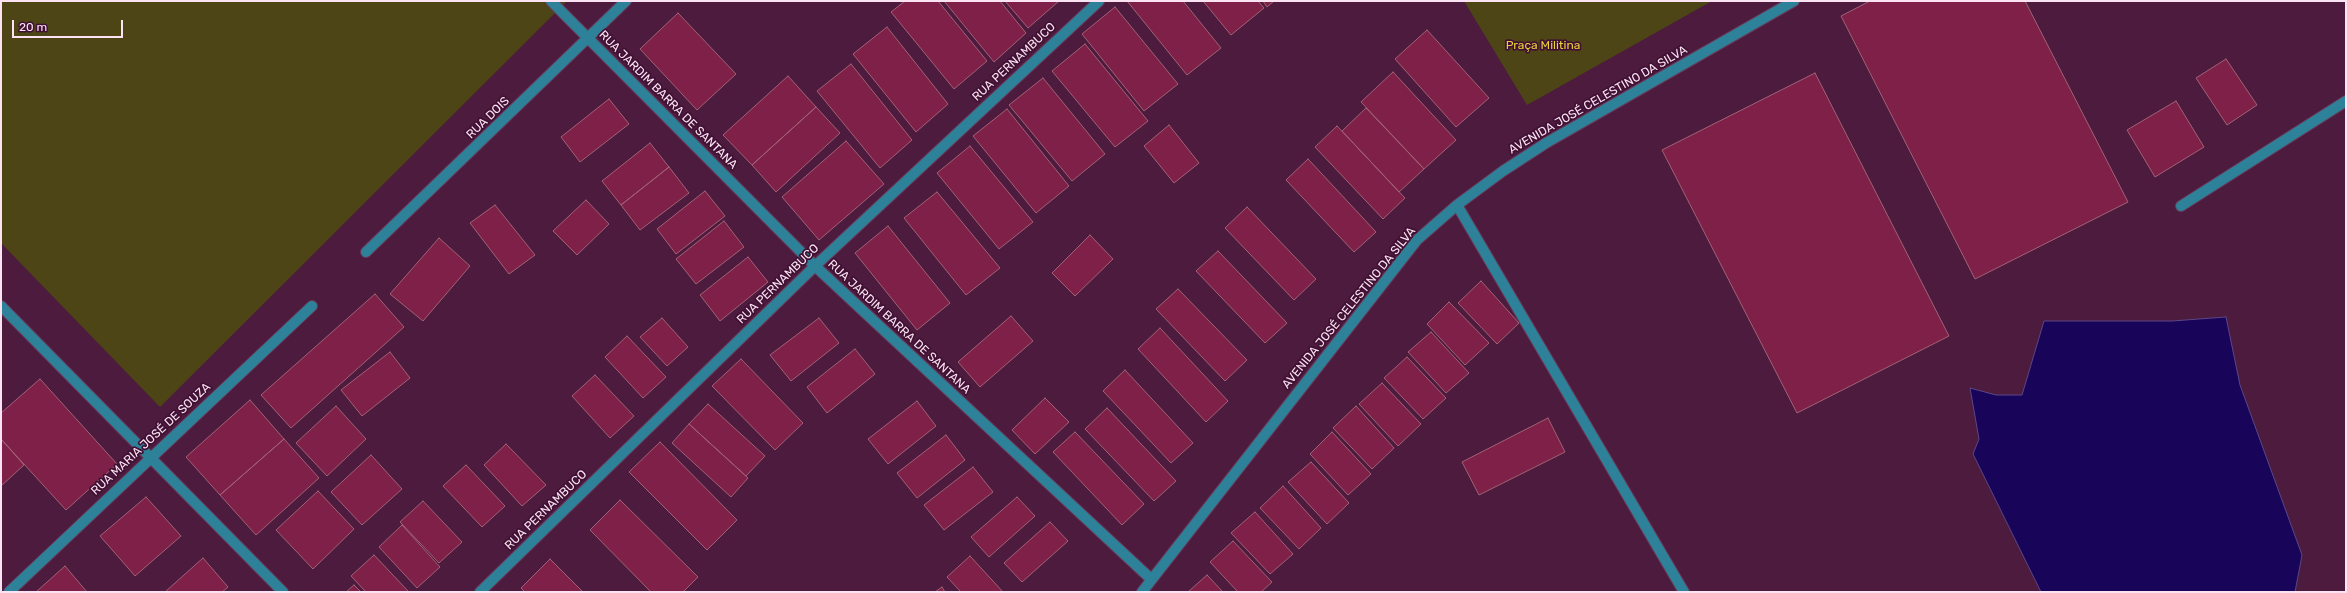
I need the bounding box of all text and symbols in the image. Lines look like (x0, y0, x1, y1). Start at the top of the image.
scale bar (14, 12, 125, 38)
text: 20 m (19, 20, 47, 34)
street label: RUA PERNAMBUCO (969, 20, 1059, 104)
street label: RUA JARDIM BARRA DE SANTANA (596, 28, 740, 172)
park label: Praça Militina (1506, 39, 1580, 53)
street label: AVENIDA JOSÉ CELESTINO DA SILVA (1506, 43, 1690, 157)
street label: RUA DOIS (463, 94, 513, 142)
street label: AVENIDA JOSÉ CELESTINO DA SILVA (1279, 224, 1419, 392)
street label: RUA PERNAMBUCO (734, 241, 822, 327)
street label: RUA JARDIM BARRA DE SANTANA (825, 257, 973, 397)
street label: RUA MARIA JOSÉ DE SOUZA (88, 380, 214, 498)
street label: RUA PERNAMBUCO (502, 467, 590, 553)

